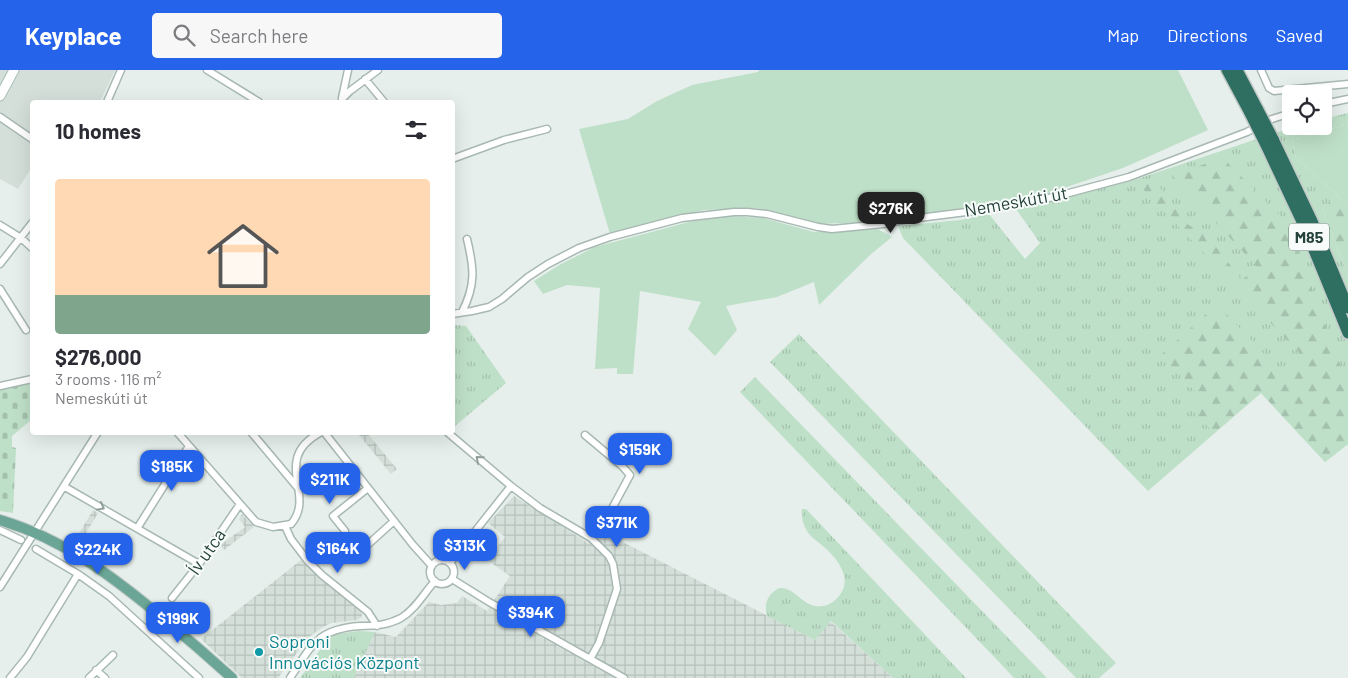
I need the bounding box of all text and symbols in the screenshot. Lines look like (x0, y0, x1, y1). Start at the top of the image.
search box (152, 13, 502, 58)
text: Keyplace (25, 21, 122, 50)
icon: search (170, 21, 198, 49)
text: Search here (210, 24, 308, 47)
text: Map (1107, 24, 1139, 46)
text: Directions (1167, 24, 1248, 46)
text: Saved (1276, 24, 1323, 46)
map controls (1282, 85, 1332, 135)
button: locate (1282, 85, 1332, 135)
icon: filters (402, 116, 430, 144)
text: 10 homes (55, 118, 141, 143)
street label: Nemeskúti út (963, 181, 1069, 221)
pin: $276K (856, 191, 926, 234)
text: $276K (869, 198, 913, 217)
icon: home (198, 211, 288, 301)
road number: M85 (1289, 224, 1329, 250)
text: $276,000 (55, 344, 141, 369)
text: 3 rooms · 116 m² (55, 369, 161, 388)
text: Nemeskúti út (55, 388, 148, 407)
pin: $159K (605, 432, 675, 475)
text: $159K (619, 439, 661, 458)
pin: $185K (137, 450, 207, 492)
text: $185K (151, 456, 193, 475)
one-way arrow (476, 457, 485, 465)
pin: $211K (295, 462, 365, 505)
text: $211K (310, 469, 350, 488)
one-way arrow (96, 501, 105, 511)
pin: $371K (582, 506, 652, 548)
text: $371K (596, 512, 638, 531)
street label: Ív utca (182, 524, 230, 579)
pin: $313K (430, 528, 500, 571)
pin: $224K (63, 532, 133, 575)
pin: $164K (303, 532, 373, 574)
text: $313K (444, 535, 486, 554)
text: $164K (316, 538, 360, 557)
text: $224K (75, 539, 121, 558)
pin: $394K (496, 596, 566, 638)
pin: $199K (143, 602, 213, 644)
text: $394K (508, 602, 554, 621)
text: $199K (157, 608, 199, 627)
place label: Soproni Innovációs Központ (269, 630, 420, 673)
marker: Soproni Innovációs Központ (253, 646, 265, 658)

